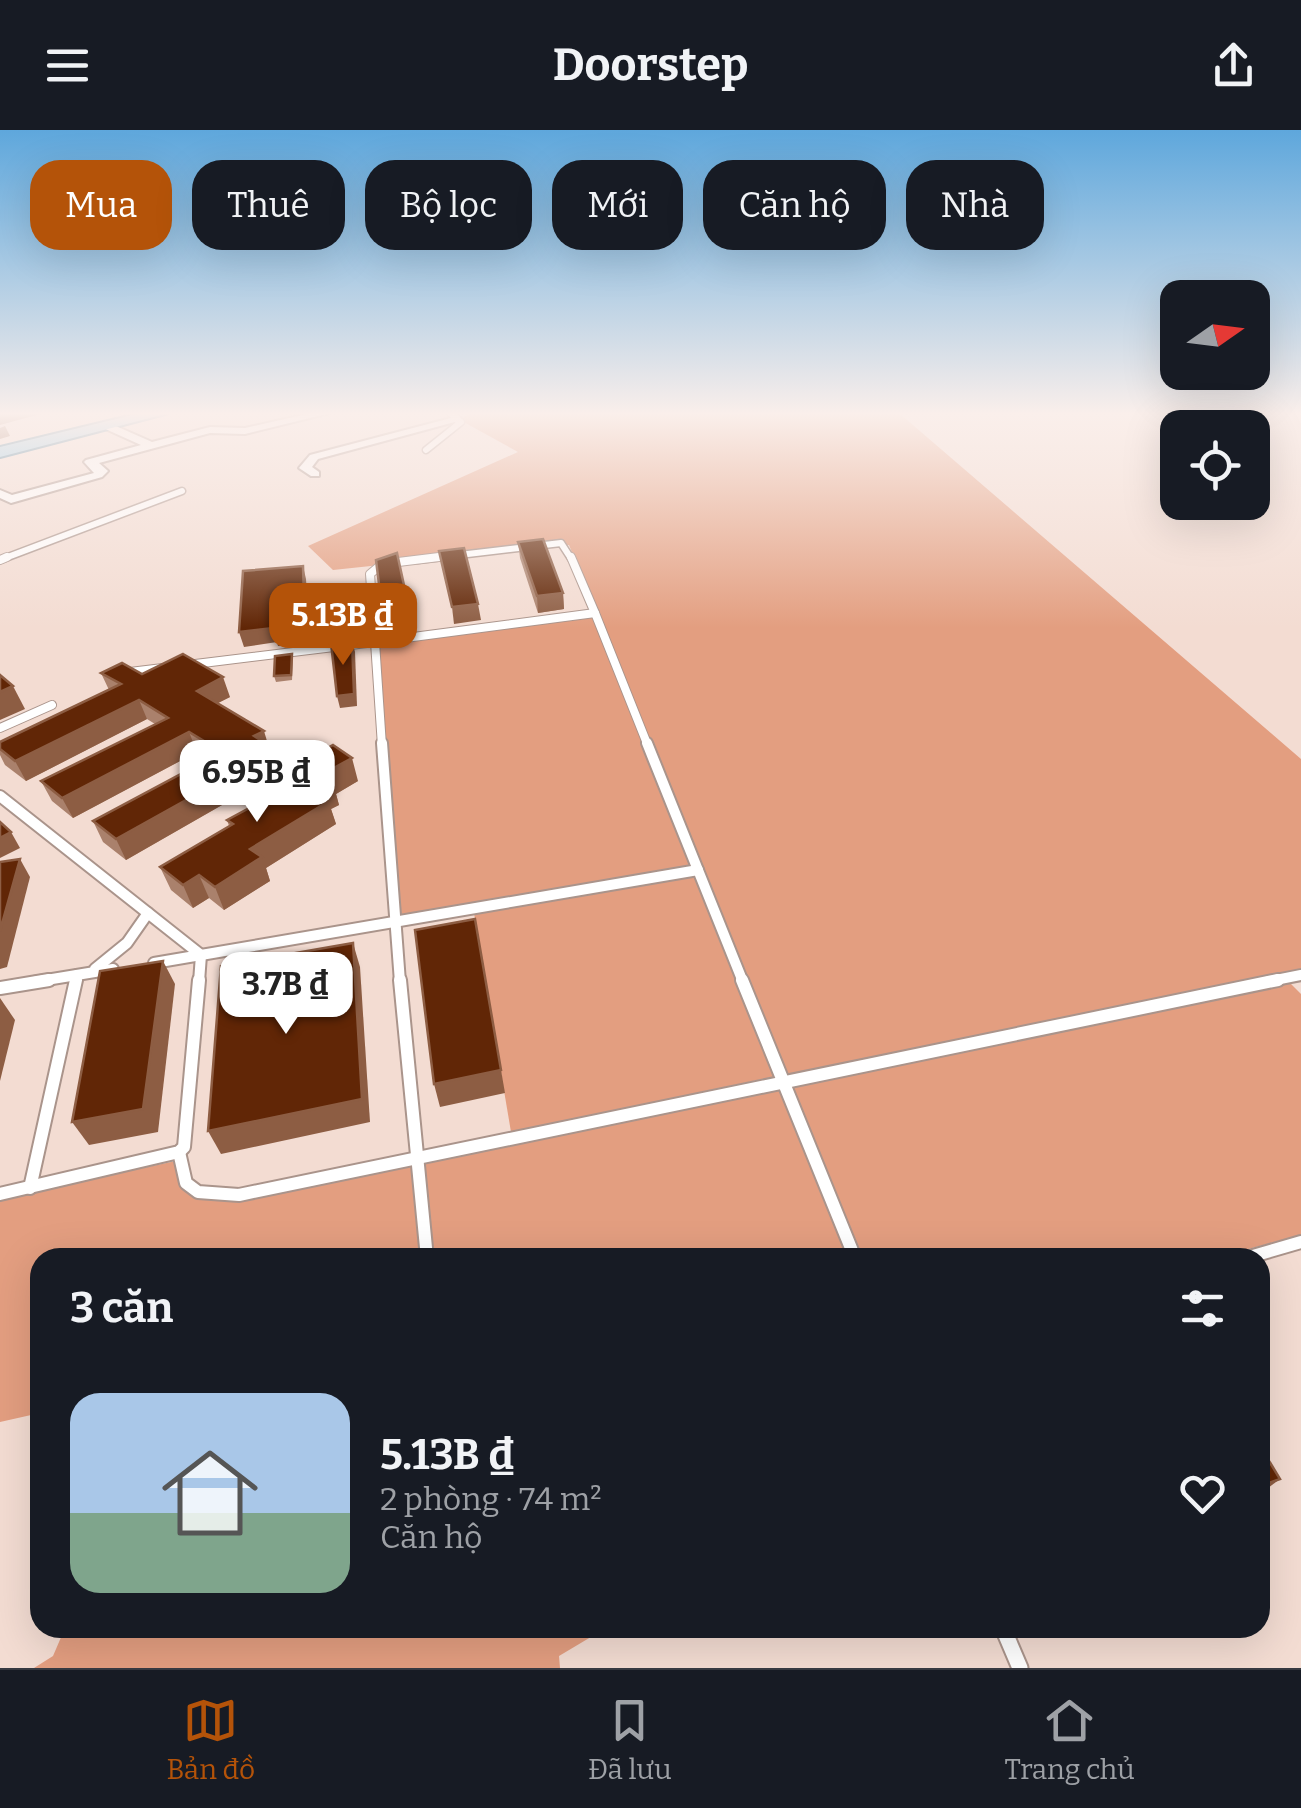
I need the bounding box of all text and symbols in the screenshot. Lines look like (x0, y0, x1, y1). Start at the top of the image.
icon: menu (40, 38, 95, 93)
text: Doorstep (553, 38, 748, 92)
icon: share (1206, 38, 1261, 93)
chip: Mua (30, 160, 172, 250)
chip: Thuê (192, 160, 345, 250)
chip: Bộ lọc (365, 160, 532, 250)
chip: Mới (552, 160, 683, 250)
chip: Căn hộ (703, 160, 886, 250)
chip: Nhà (906, 160, 1044, 250)
north arrow (1160, 280, 1270, 390)
map controls (1160, 280, 1270, 520)
button: locate (1160, 410, 1270, 520)
pin: 5.13B ₫ (251, 583, 435, 668)
text: 5.13B ₫ (291, 596, 395, 634)
pin: 6.95B ₫ (165, 740, 349, 825)
text: 6.95B ₫ (202, 753, 312, 791)
pin: 3.7B ₫ (205, 952, 367, 1037)
text: 3.7B ₫ (242, 965, 330, 1003)
icon: filters (1175, 1281, 1230, 1336)
text: 3 căn (70, 1283, 173, 1333)
text: 5.13B ₫ (380, 1430, 516, 1480)
icon: home (150, 1433, 270, 1553)
icon: heart (1175, 1466, 1230, 1521)
text: 2 phòng · 74 m² (380, 1480, 602, 1518)
text: Căn hộ (380, 1518, 482, 1556)
tab: Bản đồ (166, 1693, 255, 1786)
tab: Đã lưu (588, 1693, 672, 1786)
tab: Trang chủ (1004, 1693, 1135, 1786)

